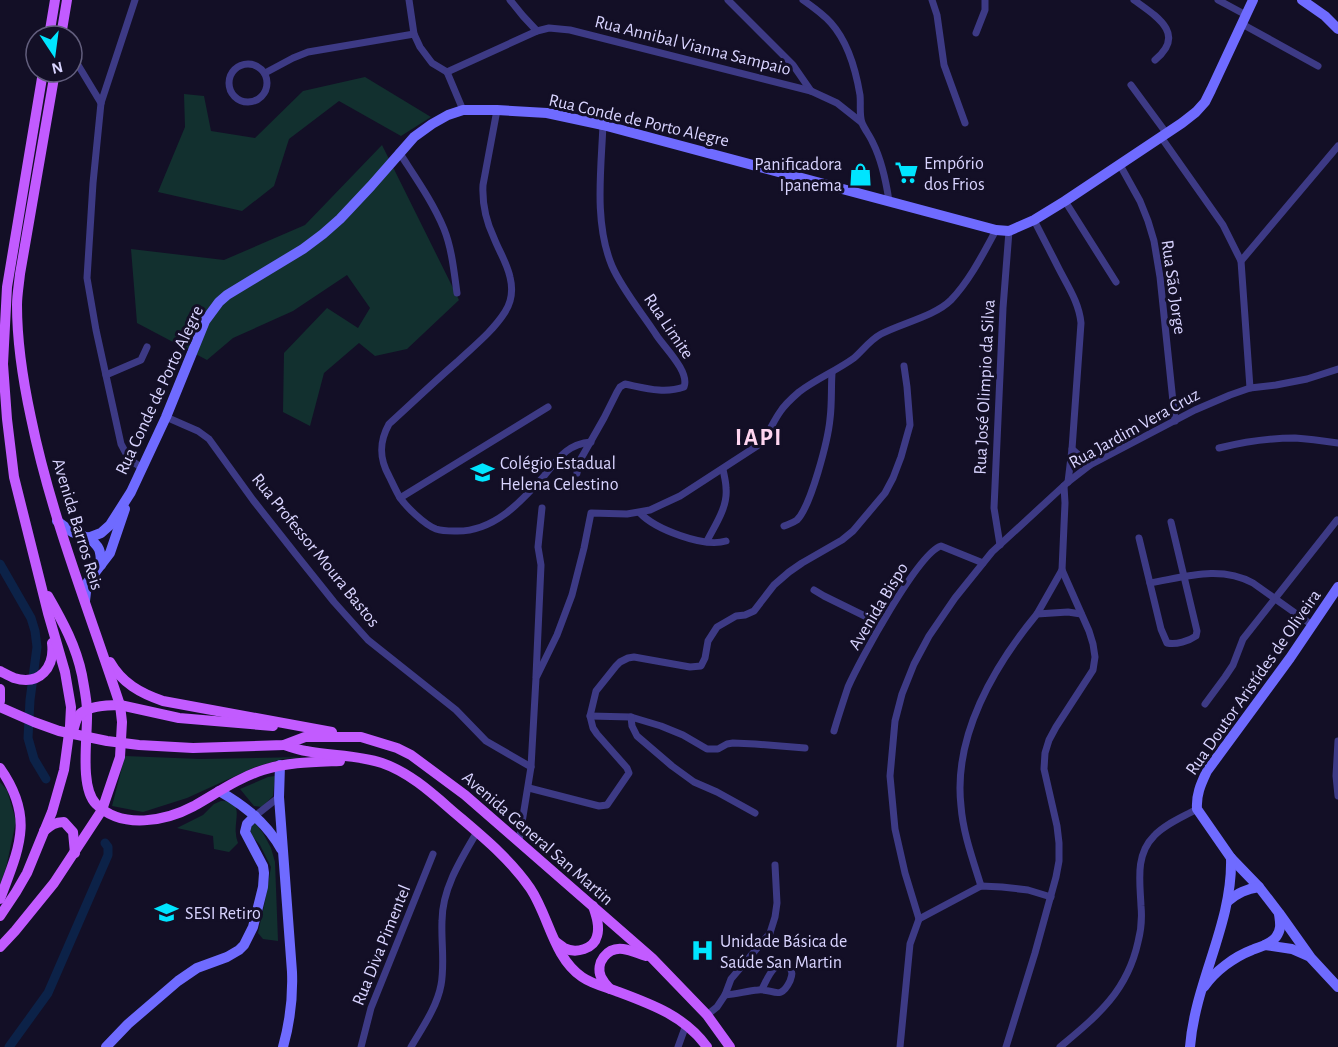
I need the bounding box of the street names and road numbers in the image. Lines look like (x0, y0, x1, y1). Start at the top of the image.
street label: Rua Annibal Vianna Sampaio (593, 13, 793, 79)
street label: Rua Conde de Porto Alegre (547, 91, 731, 150)
street label: Rua São Jorge (1157, 239, 1189, 335)
street label: Rua Limite (640, 291, 696, 362)
street label: Rua José Olimpio da Silva (971, 299, 999, 475)
street label: Rua Conde de Porto Alegre (113, 303, 207, 478)
street label: Rua Jardim Vera Cruz (1066, 386, 1203, 472)
street label: Avenida Barros Reis (48, 456, 106, 592)
street label: Rua Professor Moura Bastos (248, 470, 383, 631)
street label: Avenida Bispo (846, 559, 912, 653)
street label: Rua Doutor Aristídes de Oliveira (1183, 587, 1325, 779)
street label: Avenida General San Martin (458, 768, 616, 909)
street label: Rua Diva Pimentel (349, 882, 414, 1008)

